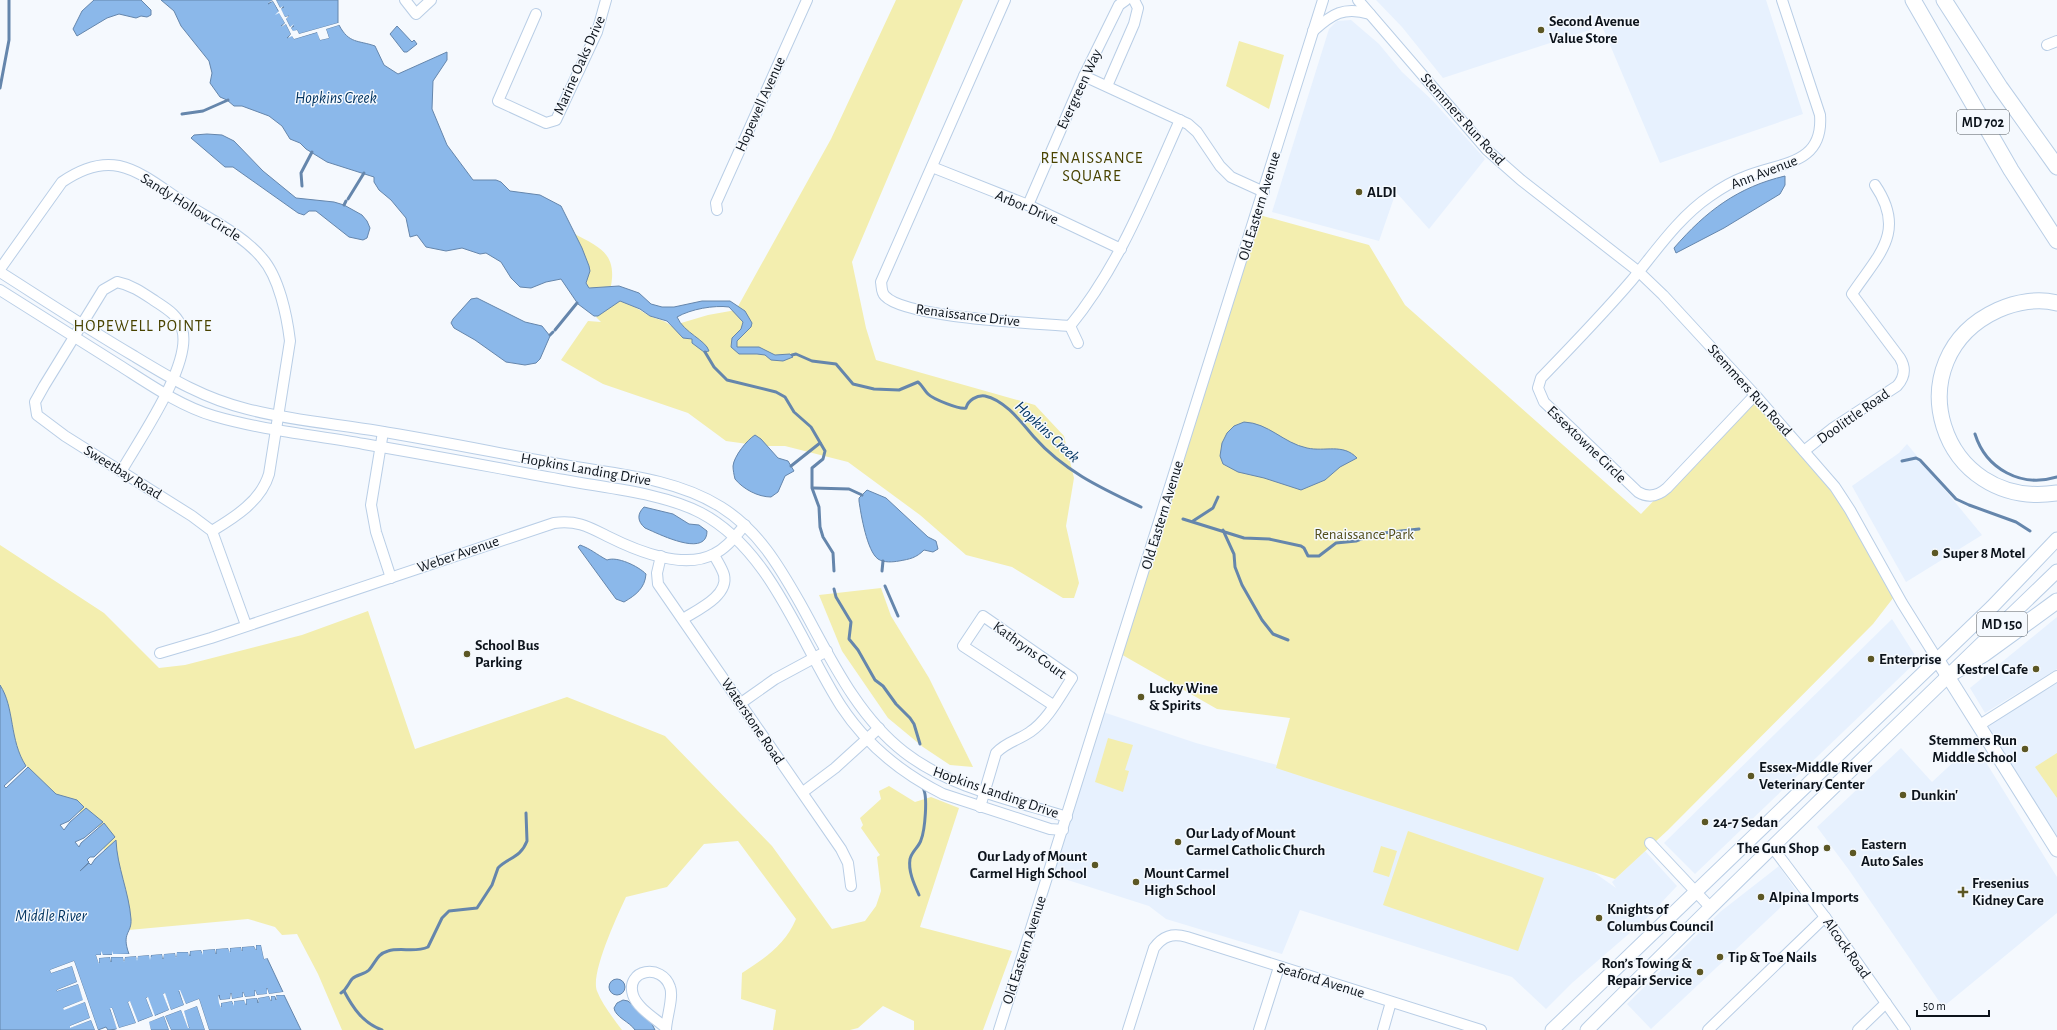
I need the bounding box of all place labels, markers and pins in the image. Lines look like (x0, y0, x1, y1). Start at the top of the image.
place label: Second Avenue Value Store (1549, 14, 1640, 46)
marker: Second Avenue Value Store (1536, 25, 1546, 35)
place label: ALDI (1367, 185, 1397, 200)
marker: ALDI (1354, 187, 1364, 197)
place label: Super 8 Motel (1943, 546, 2025, 561)
marker: Super 8 Motel (1930, 548, 1940, 558)
place label: School Bus Parking (475, 638, 539, 670)
marker: School Bus Parking (462, 649, 472, 659)
place label: Enterprise (1879, 652, 1941, 667)
marker: Enterprise (1866, 654, 1876, 664)
place label: Kestrel Cafe (1957, 662, 2028, 677)
marker: Kestrel Cafe (2031, 664, 2041, 674)
place label: Lucky Wine & Spirits (1149, 681, 1218, 713)
marker: Lucky Wine & Spirits (1136, 692, 1146, 702)
place label: Stemmers Run Middle School (1929, 733, 2017, 765)
marker: Stemmers Run Middle School (2020, 744, 2030, 754)
place label: Essex-Middle River Veterinary Center (1759, 760, 1873, 792)
marker: Essex-Middle River Veterinary Center (1746, 771, 1756, 781)
place label: Dunkin' (1911, 788, 1958, 803)
marker: Dunkin' (1898, 790, 1908, 800)
place label: 24-7 Sedan (1713, 815, 1778, 830)
marker: 24-7 Sedan (1700, 817, 1710, 827)
place label: Our Lady of Mount Carmel Catholic Church (1186, 826, 1325, 858)
marker: Our Lady of Mount Carmel Catholic Church (1173, 837, 1183, 847)
place label: Eastern Auto Sales (1861, 837, 1924, 869)
place label: The Gun Shop (1737, 841, 1819, 856)
marker: The Gun Shop (1822, 843, 1832, 853)
marker: Eastern Auto Sales (1848, 848, 1858, 858)
place label: Our Lady of Mount Carmel High School (970, 849, 1087, 881)
marker: Our Lady of Mount Carmel High School (1090, 860, 1100, 870)
place label: Mount Carmel High School (1144, 866, 1229, 898)
place label: Fresenius Kidney Care (1972, 876, 2044, 908)
marker: Mount Carmel High School (1131, 877, 1141, 887)
marker: Fresenius Kidney Care (1957, 886, 1969, 898)
place label: Alpina Imports (1769, 890, 1859, 905)
marker: Alpina Imports (1756, 892, 1766, 902)
place label: Knights of Columbus Council (1607, 902, 1714, 934)
marker: Knights of Columbus Council (1594, 913, 1604, 923)
place label: Tip & Toe Nails (1728, 950, 1817, 965)
marker: Tip & Toe Nails (1715, 952, 1725, 962)
place label: Ron’s Towing & Repair Service (1602, 956, 1692, 988)
marker: Ron’s Towing & Repair Service (1695, 967, 1705, 977)

